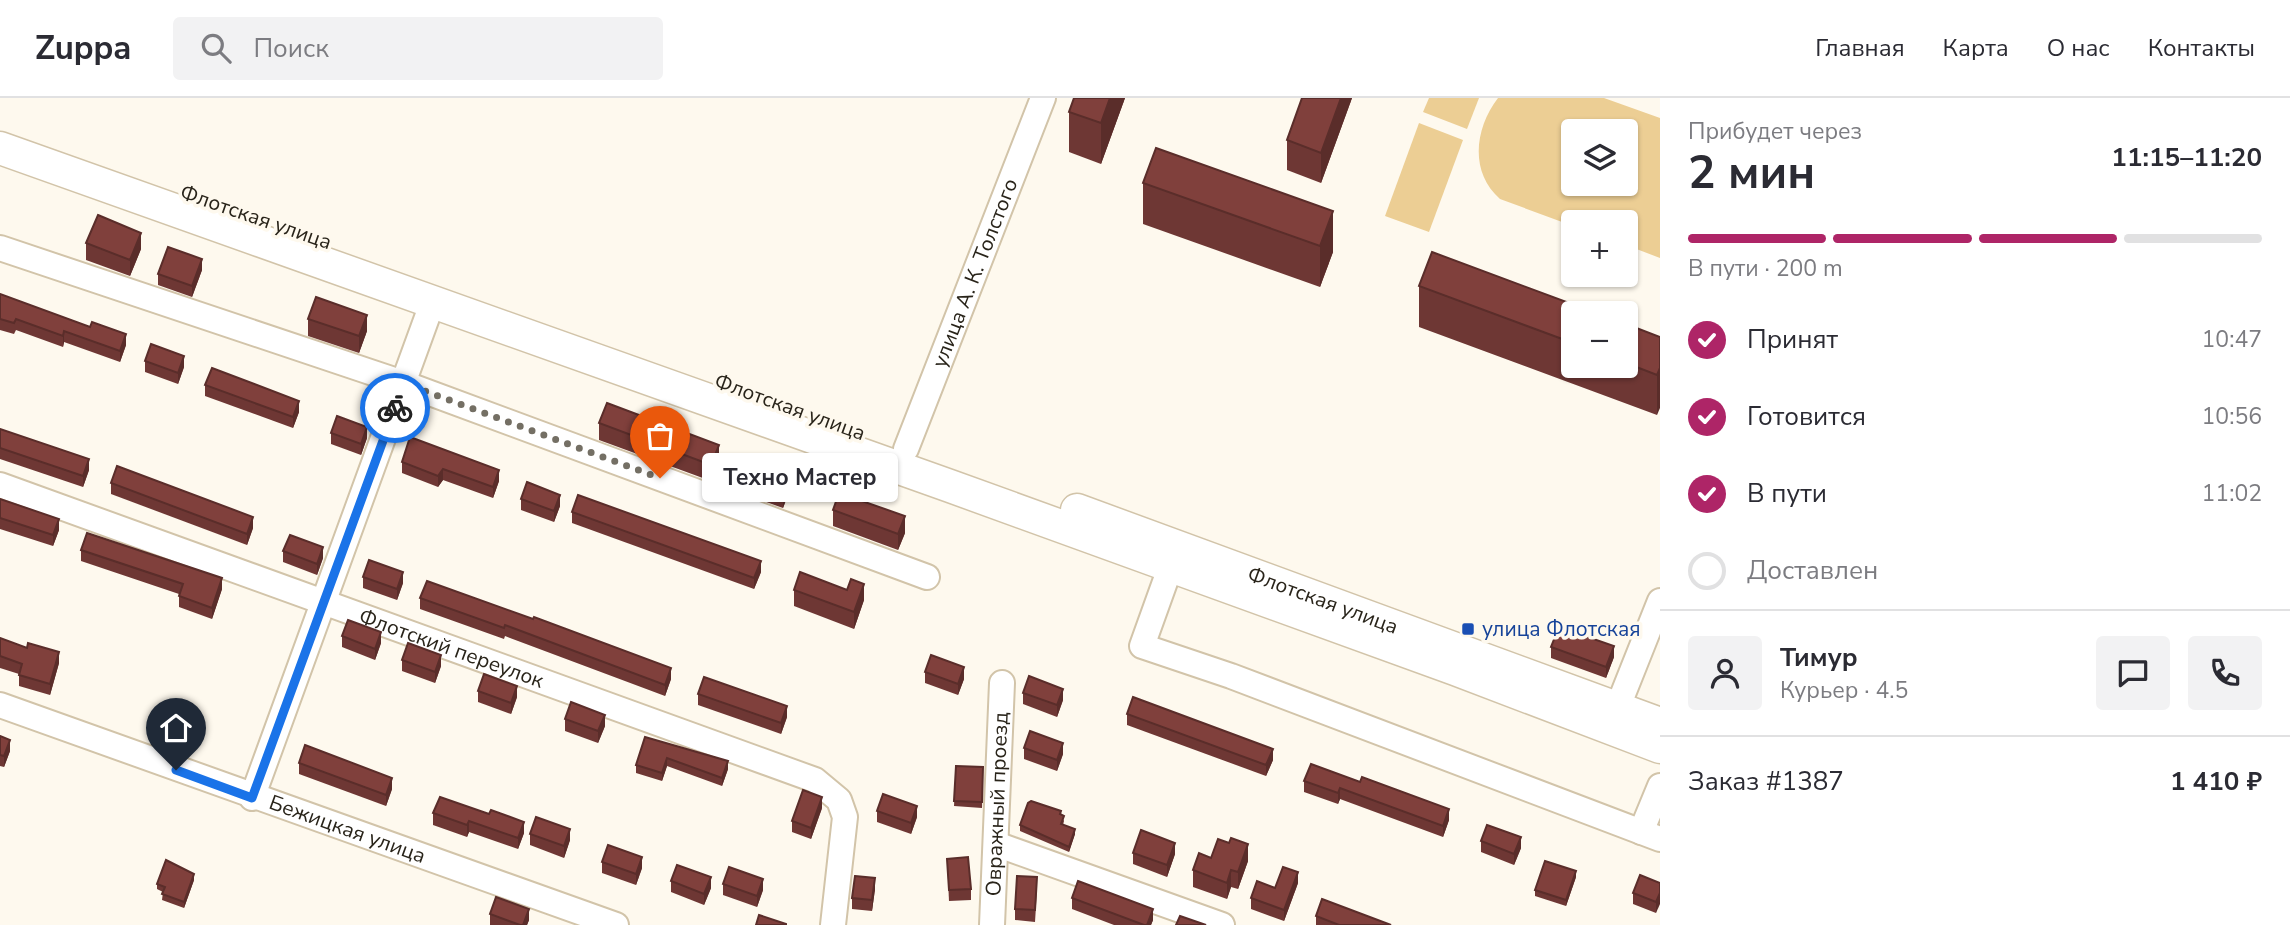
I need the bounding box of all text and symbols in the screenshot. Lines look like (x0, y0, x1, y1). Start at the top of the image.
search box (173, 17, 663, 80)
text: Zuppa (35, 26, 131, 71)
icon: search (197, 29, 235, 67)
text: Поиск (253, 31, 329, 66)
text: Главная (1815, 32, 1905, 64)
text: Карта (1943, 32, 2009, 64)
text: О нас (2047, 32, 2110, 64)
text: Контакты (2148, 32, 2255, 64)
text: Прибудет через (1688, 116, 1862, 147)
map controls (1561, 119, 1638, 378)
button: layers (1561, 119, 1638, 196)
text: 11:15–11:20 (2111, 140, 2262, 175)
text: 2 мин (1688, 141, 1815, 204)
street label: улица А. К. Толстого (925, 174, 1024, 372)
street label: Флотская улица (176, 178, 336, 256)
button: + (1561, 210, 1638, 287)
text: В пути · 200 m (1688, 253, 1843, 284)
button: − (1561, 301, 1638, 378)
icon: check (1688, 321, 1726, 359)
text: Принят (1747, 322, 1838, 357)
text: 10:47 (2202, 324, 2262, 355)
street label: Флотская улица (711, 367, 869, 447)
courier (360, 373, 430, 443)
icon: bike (376, 389, 414, 427)
icon: check (1688, 398, 1726, 436)
text: Готовится (1747, 399, 1866, 434)
text: 10:56 (2202, 401, 2262, 432)
pin (630, 406, 690, 478)
icon: bag (641, 417, 679, 455)
callout: Техно Мастер (702, 454, 898, 502)
text: Техно Мастер (723, 462, 877, 493)
icon: check (1688, 475, 1726, 513)
text: В пути (1747, 476, 1827, 511)
text: 11:02 (2202, 478, 2262, 509)
text: Доставлен (1747, 553, 1878, 588)
street label: Флотская улица (1244, 560, 1402, 641)
street label: Флотский переулок (355, 602, 549, 695)
place label: улица Флотская (1482, 615, 1641, 643)
marker: улица Флотская (1460, 621, 1476, 637)
button: person (1688, 636, 1762, 710)
button: chat (2096, 636, 2170, 710)
button: phone (2188, 636, 2262, 710)
text: Тимур (1780, 640, 1858, 675)
text: Курьер · 4.5 (1780, 675, 1908, 706)
pin (146, 698, 206, 770)
icon: home (157, 709, 195, 747)
street label: Овражный проезд (979, 711, 1015, 897)
text: Заказ #1387 (1688, 764, 1844, 799)
text: 1 410 ₽ (2170, 764, 2262, 799)
street label: Бежицкая улица (265, 788, 430, 870)

